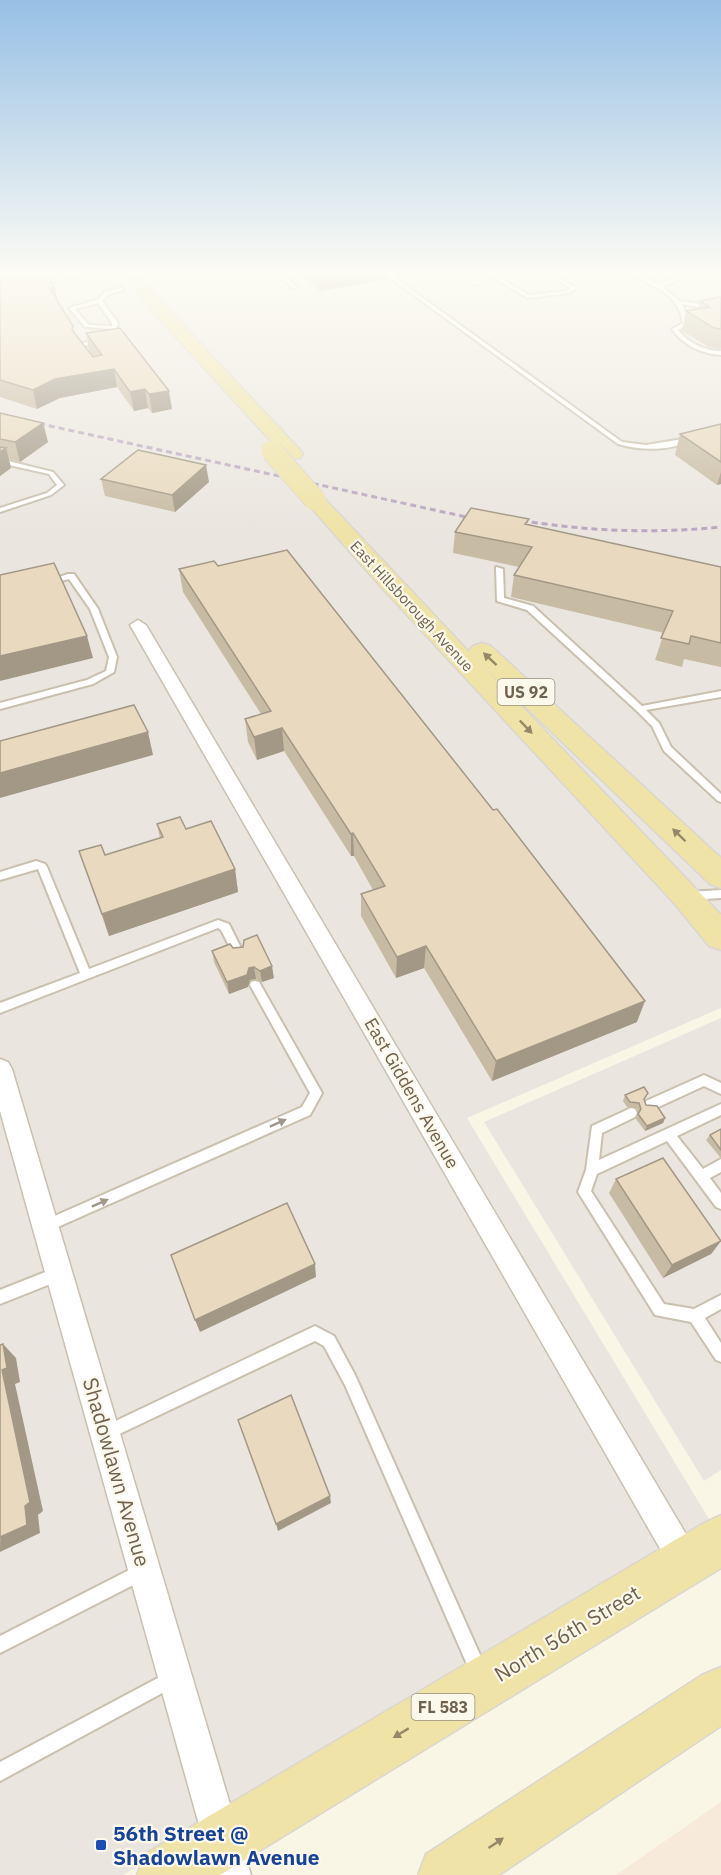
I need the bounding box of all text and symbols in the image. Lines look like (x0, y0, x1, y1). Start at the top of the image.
street label: East Hillsborough Avenue (346, 537, 478, 675)
one-way arrow (483, 652, 498, 666)
road number: US 92 (498, 679, 554, 705)
one-way arrow (519, 720, 533, 734)
one-way arrow (672, 829, 686, 843)
street label: East Giddens Avenue (359, 1013, 465, 1173)
one-way arrow (269, 1119, 286, 1128)
one-way arrow (91, 1198, 109, 1208)
street label: Shadowlawn Avenue (77, 1374, 157, 1570)
street label: North 56th Street (489, 1578, 645, 1688)
road number: FL 583 (412, 1694, 474, 1720)
one-way arrow (393, 1727, 409, 1738)
place label: 56th Street @ Shadowlawn Avenue (113, 1819, 320, 1871)
marker: 56th Street @ Shadowlawn Avenue (94, 1838, 108, 1852)
one-way arrow (488, 1838, 504, 1849)

